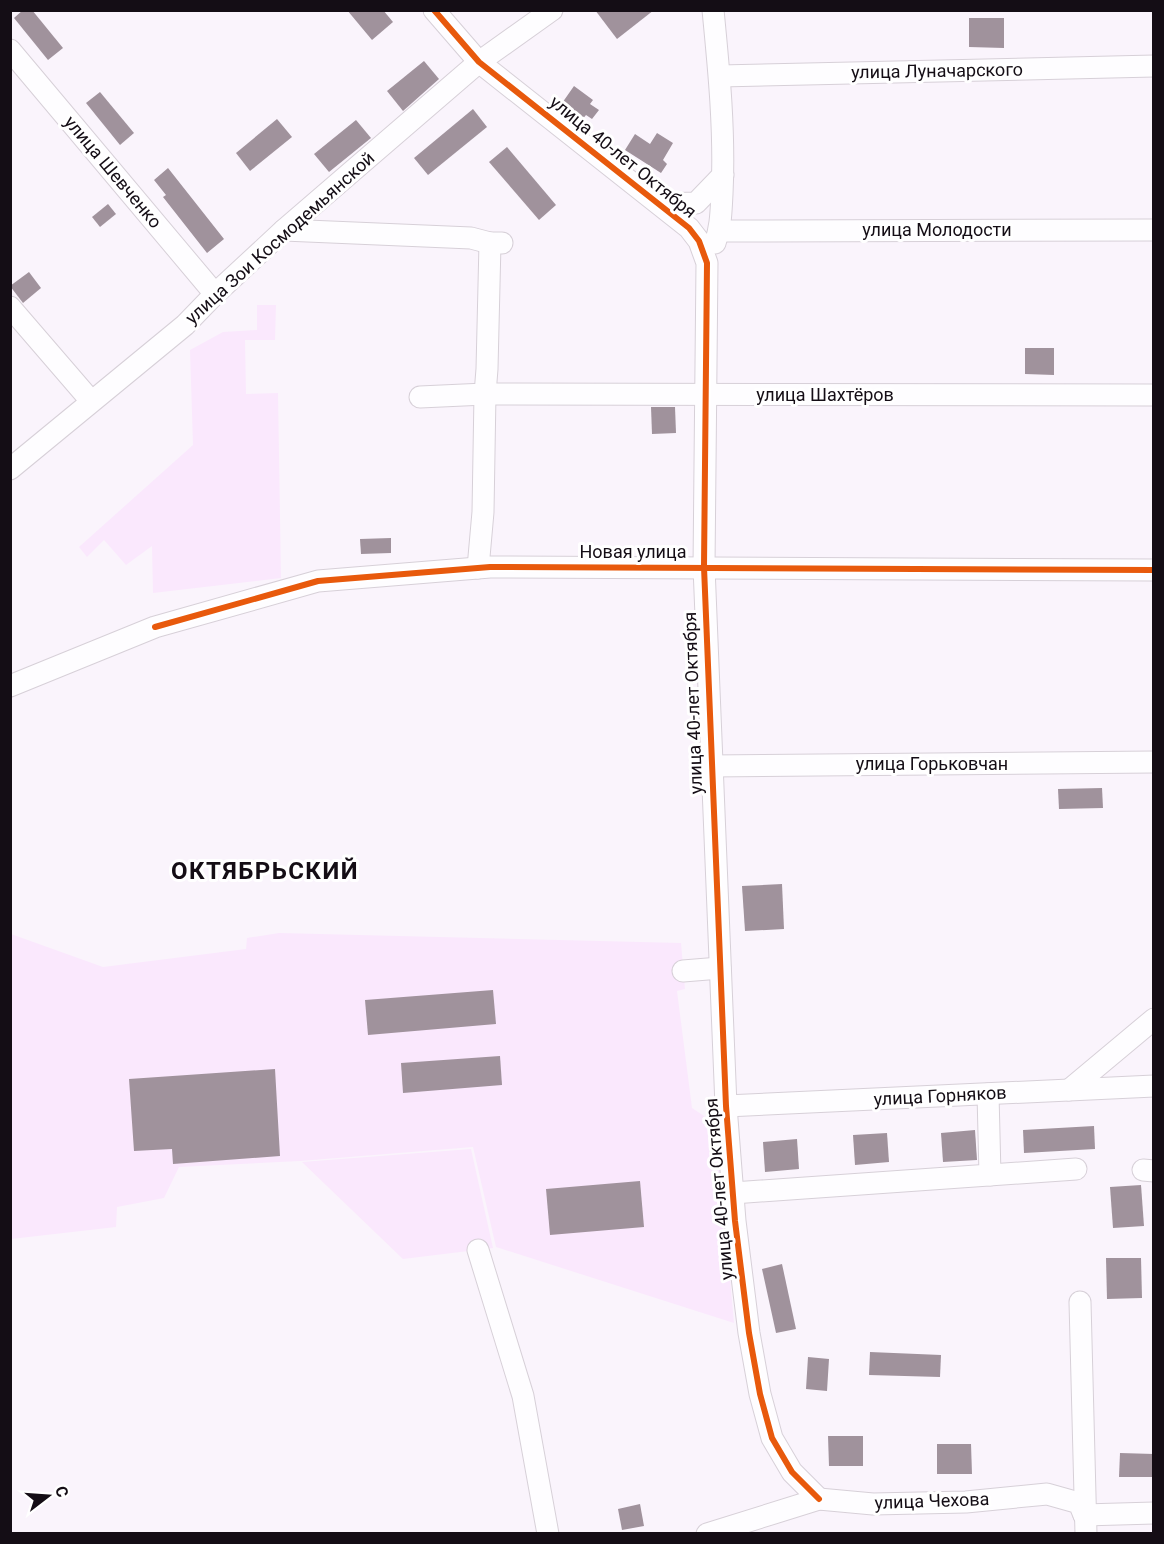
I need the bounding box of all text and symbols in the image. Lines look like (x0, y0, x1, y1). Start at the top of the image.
street label: улица Луначарского (851, 59, 1023, 82)
street label: улица 40-лет Октября (546, 91, 701, 222)
street label: улица Шевченко (60, 111, 166, 232)
street label: улица Зои Космодемьянской (181, 147, 379, 328)
street label: улица Молодости (862, 219, 1012, 240)
street label: улица Шахтёров (756, 384, 894, 405)
street label: Новая улица (580, 541, 686, 562)
street label: улица 40-лет Октября (679, 611, 706, 795)
street label: улица Горьковчан (856, 753, 1008, 774)
district label: ОКТЯБРЬСКИЙ (171, 857, 359, 885)
street label: улица Горняков (873, 1082, 1007, 1109)
street label: улица 40-лет Октября (700, 1097, 737, 1281)
north arrow (18, 1466, 78, 1526)
text: С (51, 1484, 72, 1500)
street label: улица Чехова (874, 1488, 990, 1513)

